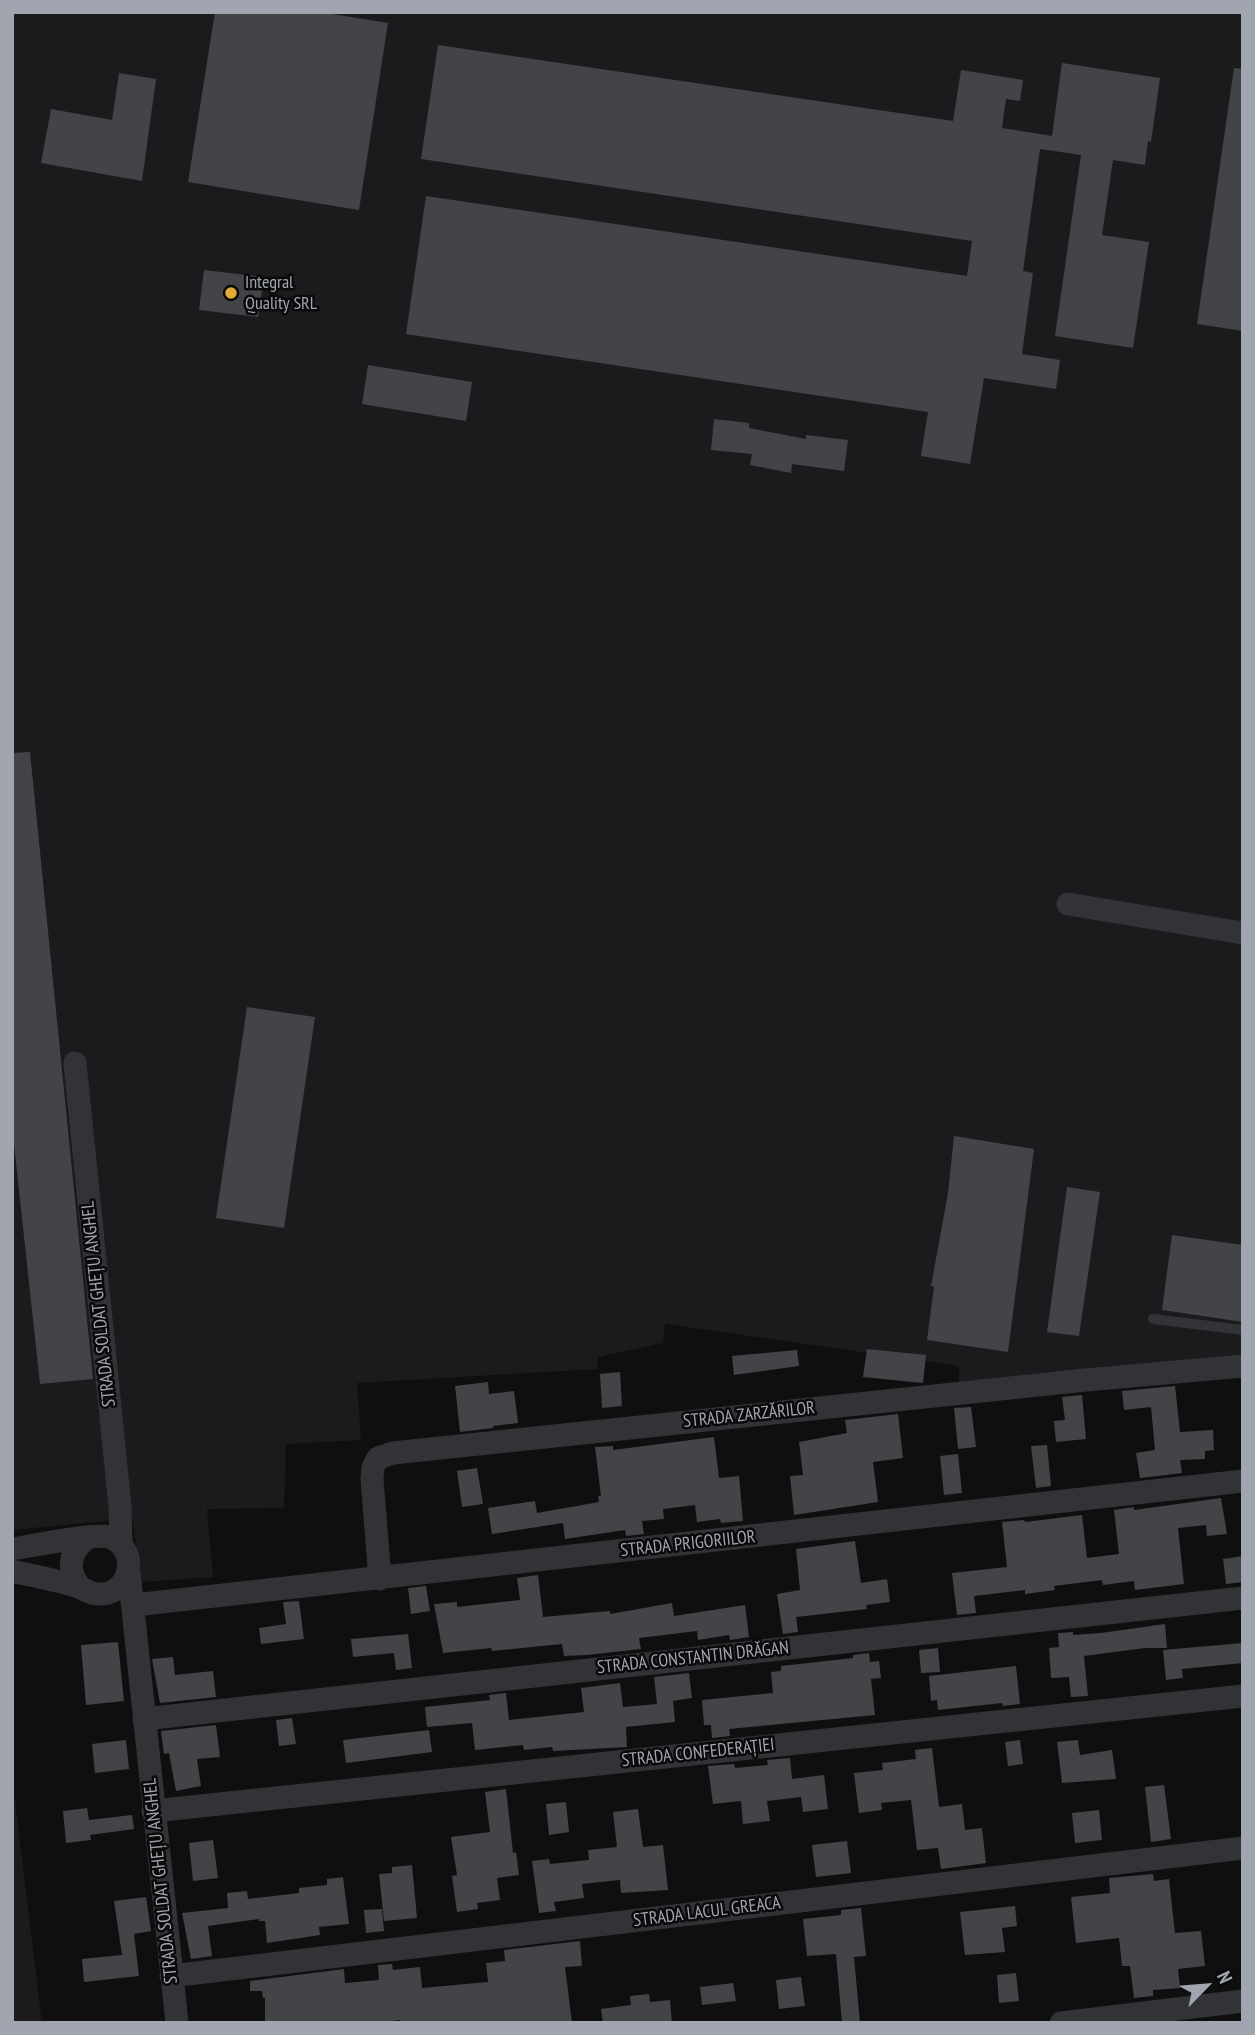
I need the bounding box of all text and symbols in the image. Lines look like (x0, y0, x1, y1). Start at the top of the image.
place label: Integral Quality SRL (245, 272, 317, 314)
marker: Integral Quality SRL (223, 285, 239, 301)
street label: STRADA SOLDAT GHEȚU ANGHEL (77, 1200, 121, 1408)
street label: STRADA ZARZĂRILOR (682, 1397, 816, 1433)
street label: STRADA PRIGORIILOR (619, 1526, 757, 1562)
street label: STRADA CONSTANTIN DRĂGAN (596, 1637, 790, 1679)
street label: STRADA CONFEDERAȚIEI (621, 1734, 775, 1772)
street label: STRADA SOLDAT GHEȚU ANGHEL (139, 1777, 183, 1985)
street label: STRADA LACUL GREACA (632, 1892, 782, 1932)
north arrow (1171, 1951, 1241, 2021)
text: N (1212, 1967, 1238, 1987)

